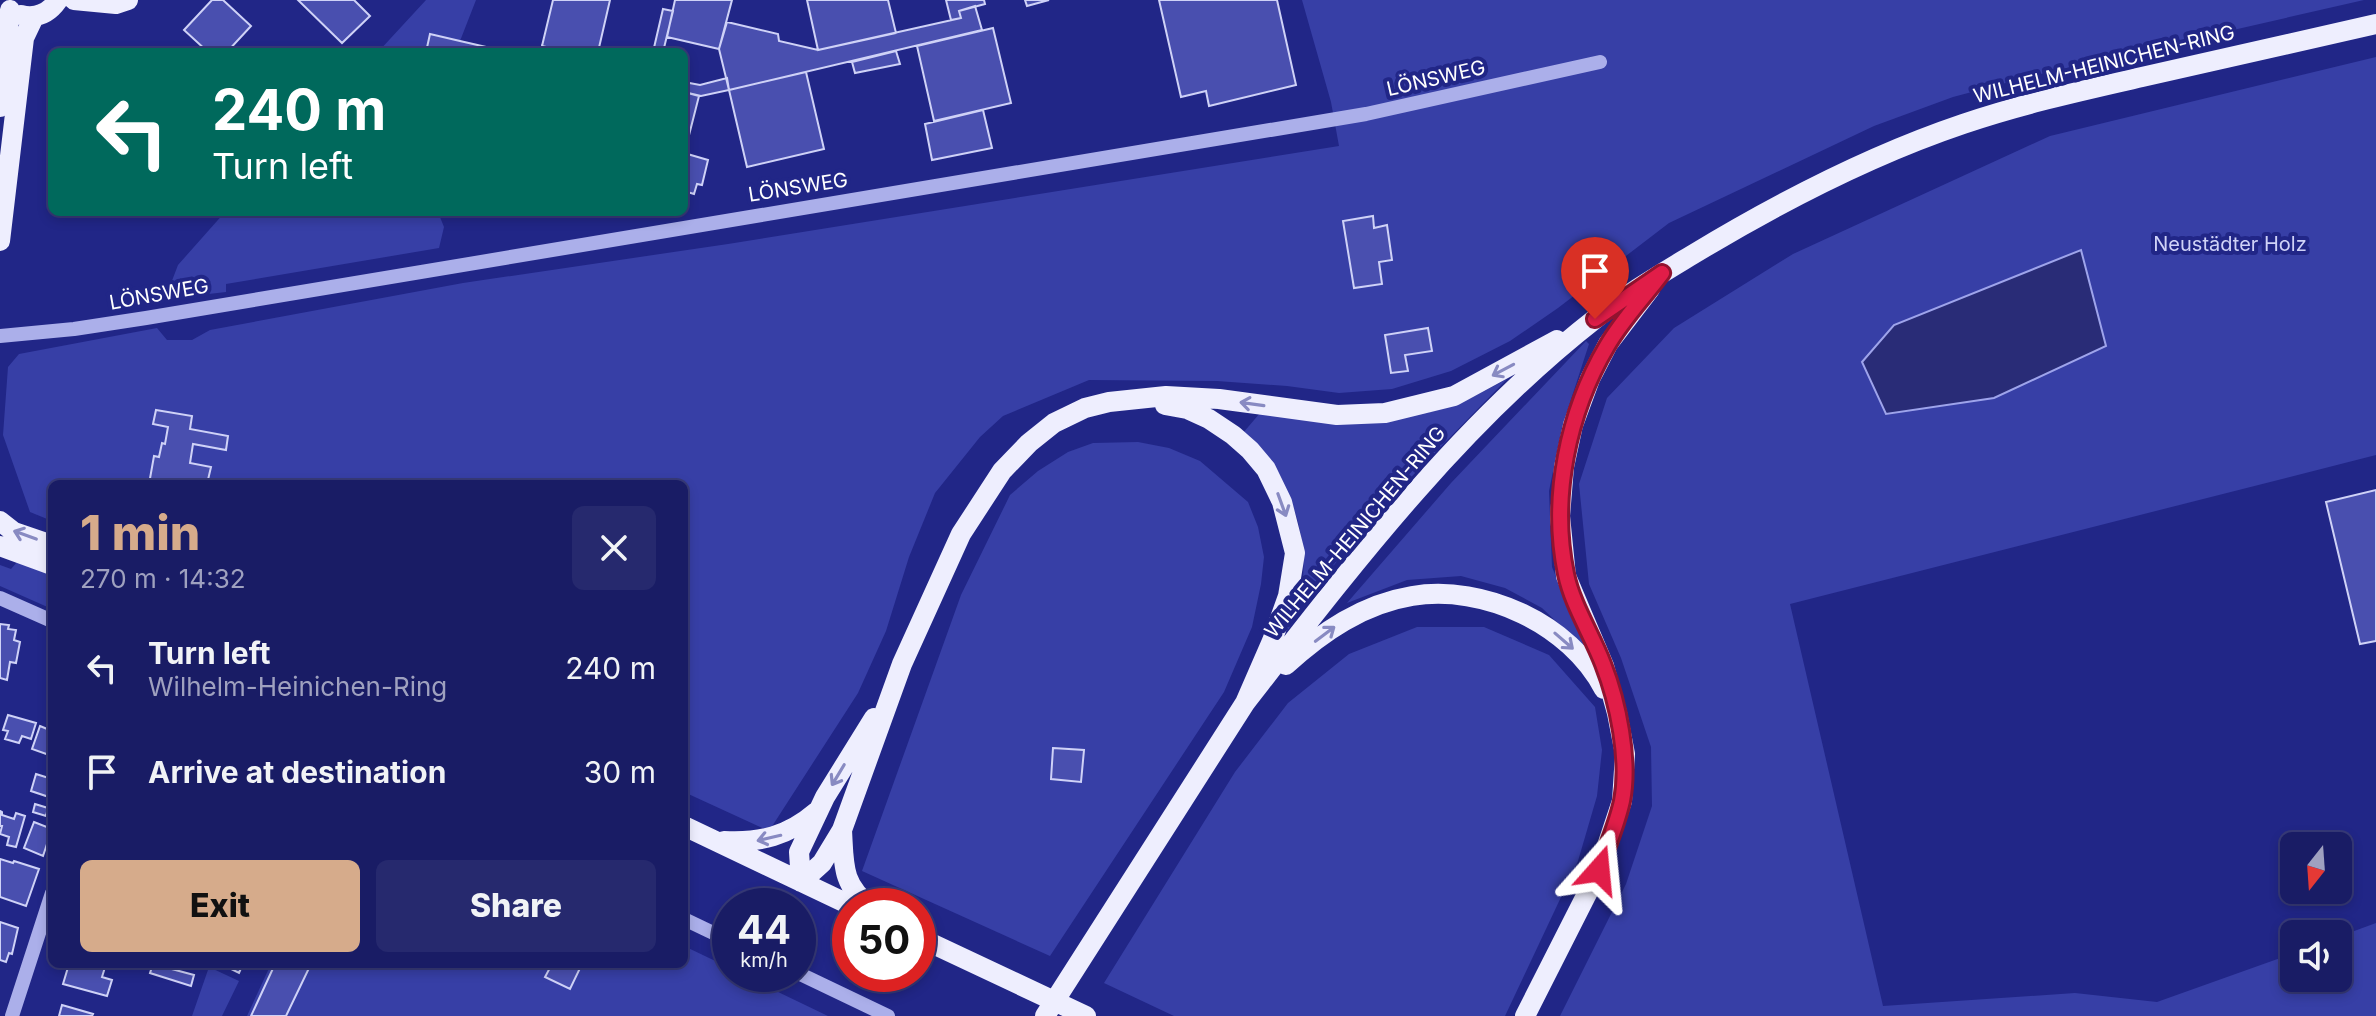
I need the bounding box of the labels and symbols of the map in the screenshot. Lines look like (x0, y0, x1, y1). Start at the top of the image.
street label: WILHELM-HEINICHEN-RING (1971, 20, 2237, 108)
street label: LÖNSWEG (1384, 55, 1488, 101)
street label: LÖNSWEG (746, 167, 850, 207)
park label: Neustädter Holz (2153, 232, 2307, 256)
pin (1561, 237, 1629, 319)
street label: LÖNSWEG (107, 273, 211, 315)
one-way arrow (1492, 363, 1515, 379)
one-way arrow (1240, 396, 1265, 411)
street label: WILHELM-HEINICHEN-RING (1259, 421, 1451, 643)
one-way arrow (1275, 492, 1290, 517)
one-way arrow (13, 527, 38, 541)
one-way arrow (1313, 625, 1335, 642)
one-way arrow (1554, 632, 1574, 650)
one-way arrow (830, 763, 846, 786)
position arrow (1557, 828, 1641, 912)
one-way arrow (756, 831, 782, 846)
north arrow (2280, 832, 2352, 904)
speed limit sign: 50 (832, 888, 936, 992)

